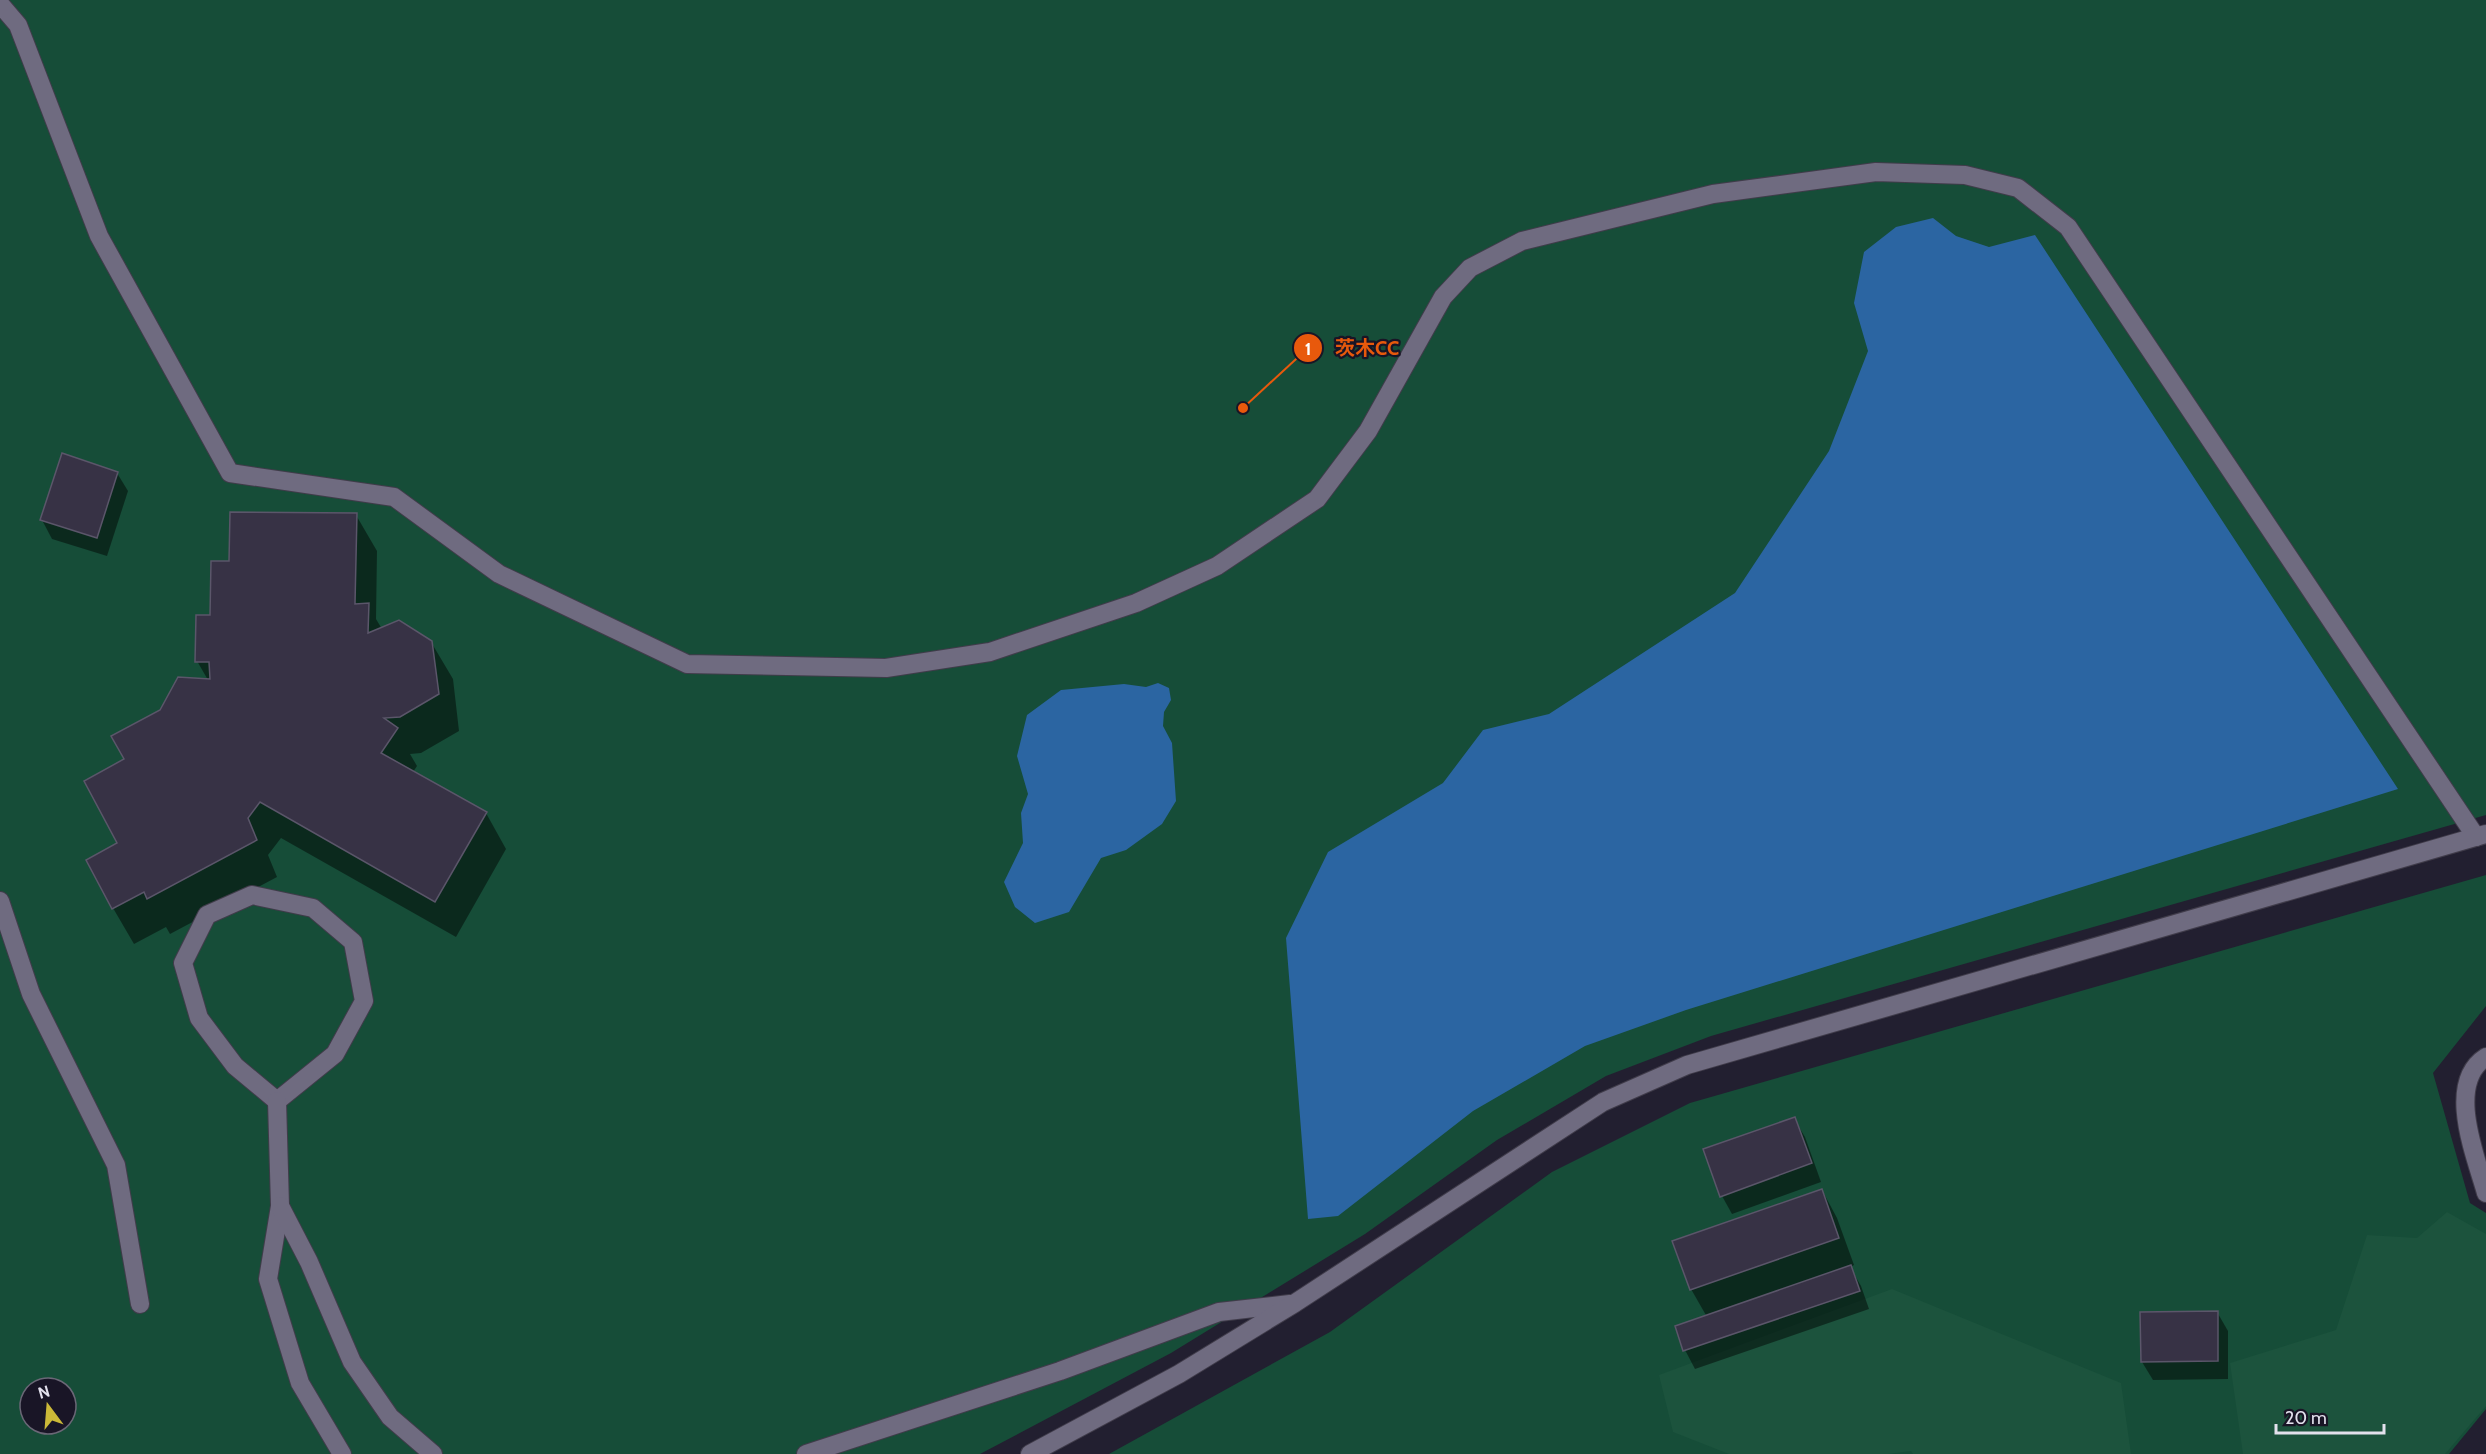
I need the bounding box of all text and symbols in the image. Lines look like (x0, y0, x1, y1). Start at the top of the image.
callout: 茨木CC (1293, 329, 1411, 367)
text: 茨木CC (1335, 336, 1399, 360)
text: 1 (1305, 338, 1311, 360)
north arrow (18, 1376, 78, 1436)
text: N (36, 1381, 52, 1403)
scale bar (2276, 1397, 2384, 1435)
text: 20 m (2285, 1407, 2327, 1429)

